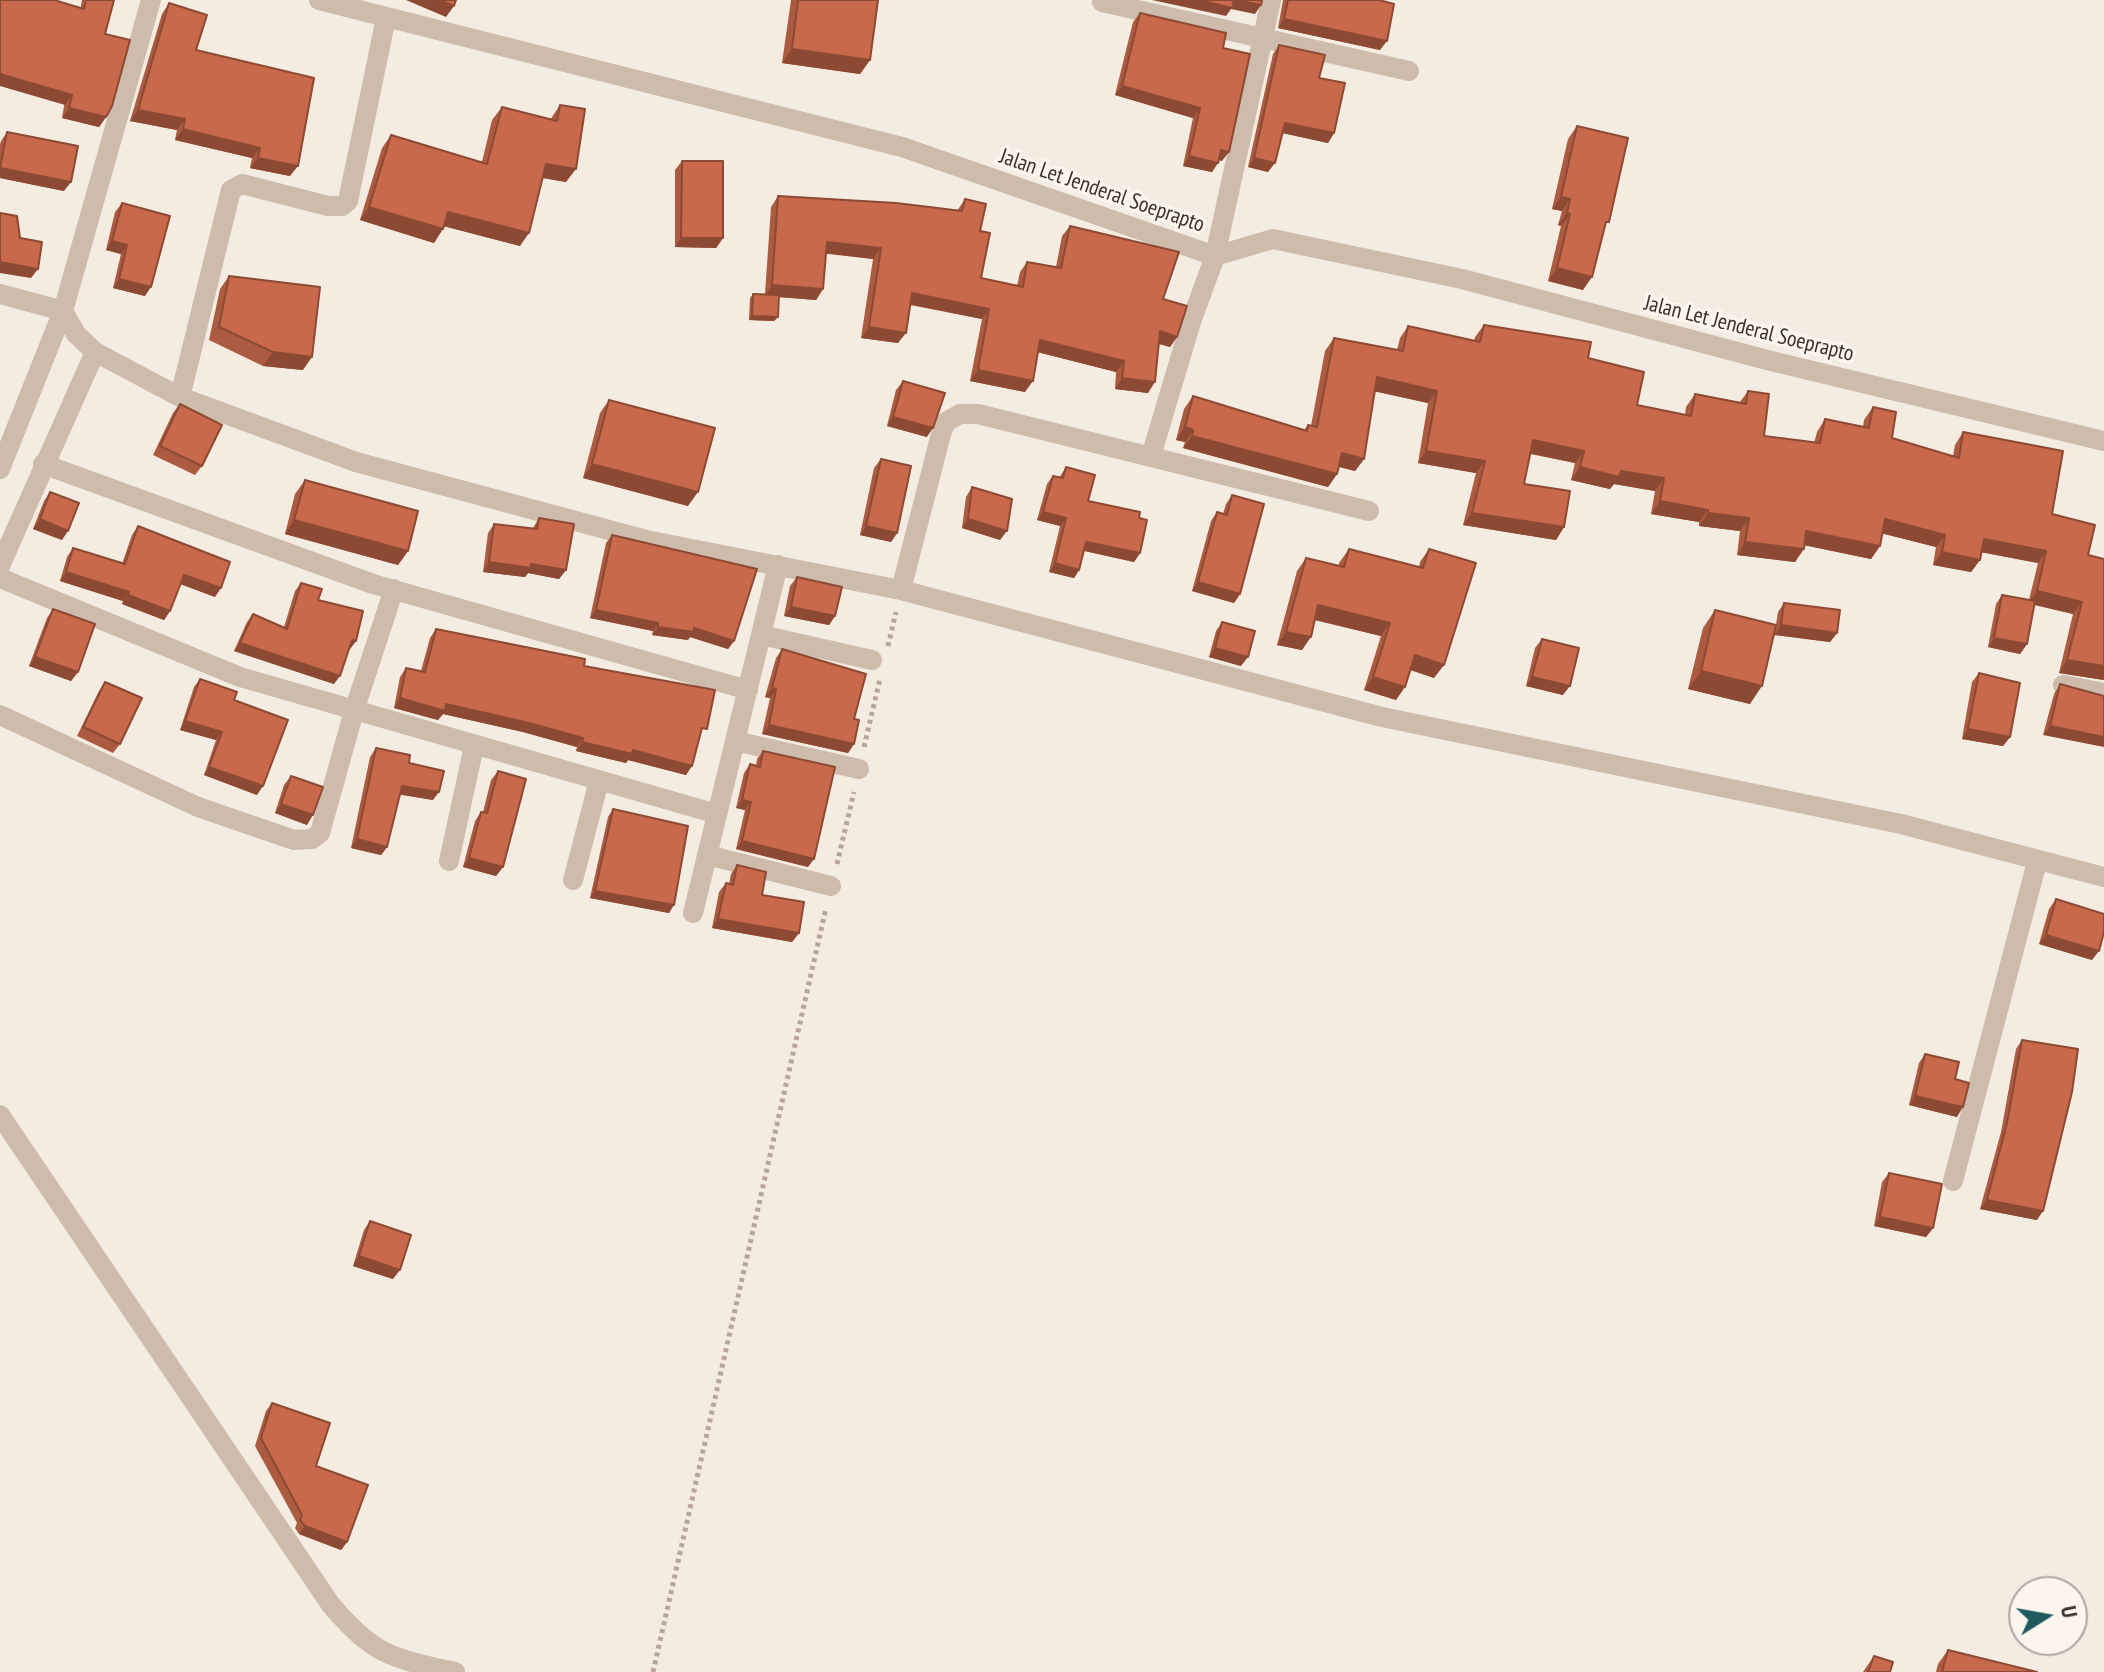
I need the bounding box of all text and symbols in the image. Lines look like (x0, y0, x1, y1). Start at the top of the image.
street label: Jalan Let Jenderal Soeprapto (996, 144, 1208, 238)
street label: Jalan Let Jenderal Soeprapto (1642, 290, 1856, 368)
north arrow (2008, 1576, 2088, 1656)
text: U (2055, 1604, 2084, 1620)

